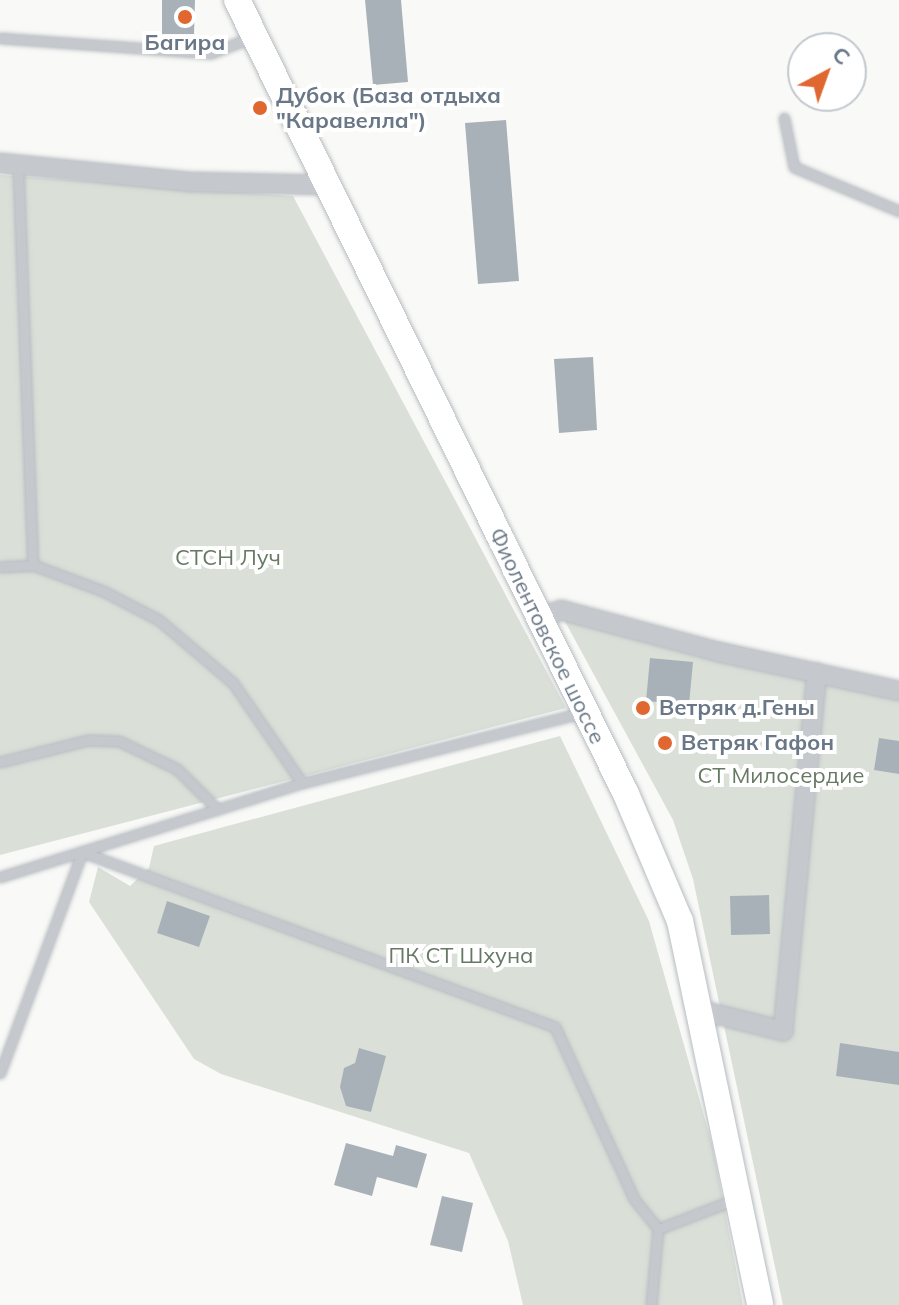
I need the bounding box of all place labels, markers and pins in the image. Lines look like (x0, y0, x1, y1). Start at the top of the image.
marker: Багира (176, 8, 194, 26)
place label: Багира (145, 30, 225, 56)
place label: Дубок (База отдыха "Каравелла") (276, 82, 501, 134)
marker: Дубок (База отдыха "Каравелла") (251, 99, 269, 117)
place label: Ветряк д.Гены (659, 695, 815, 721)
marker: Ветряк д.Гены (634, 699, 652, 717)
place label: Ветряк Гафон (681, 730, 834, 756)
marker: Ветряк Гафон (656, 734, 674, 752)

